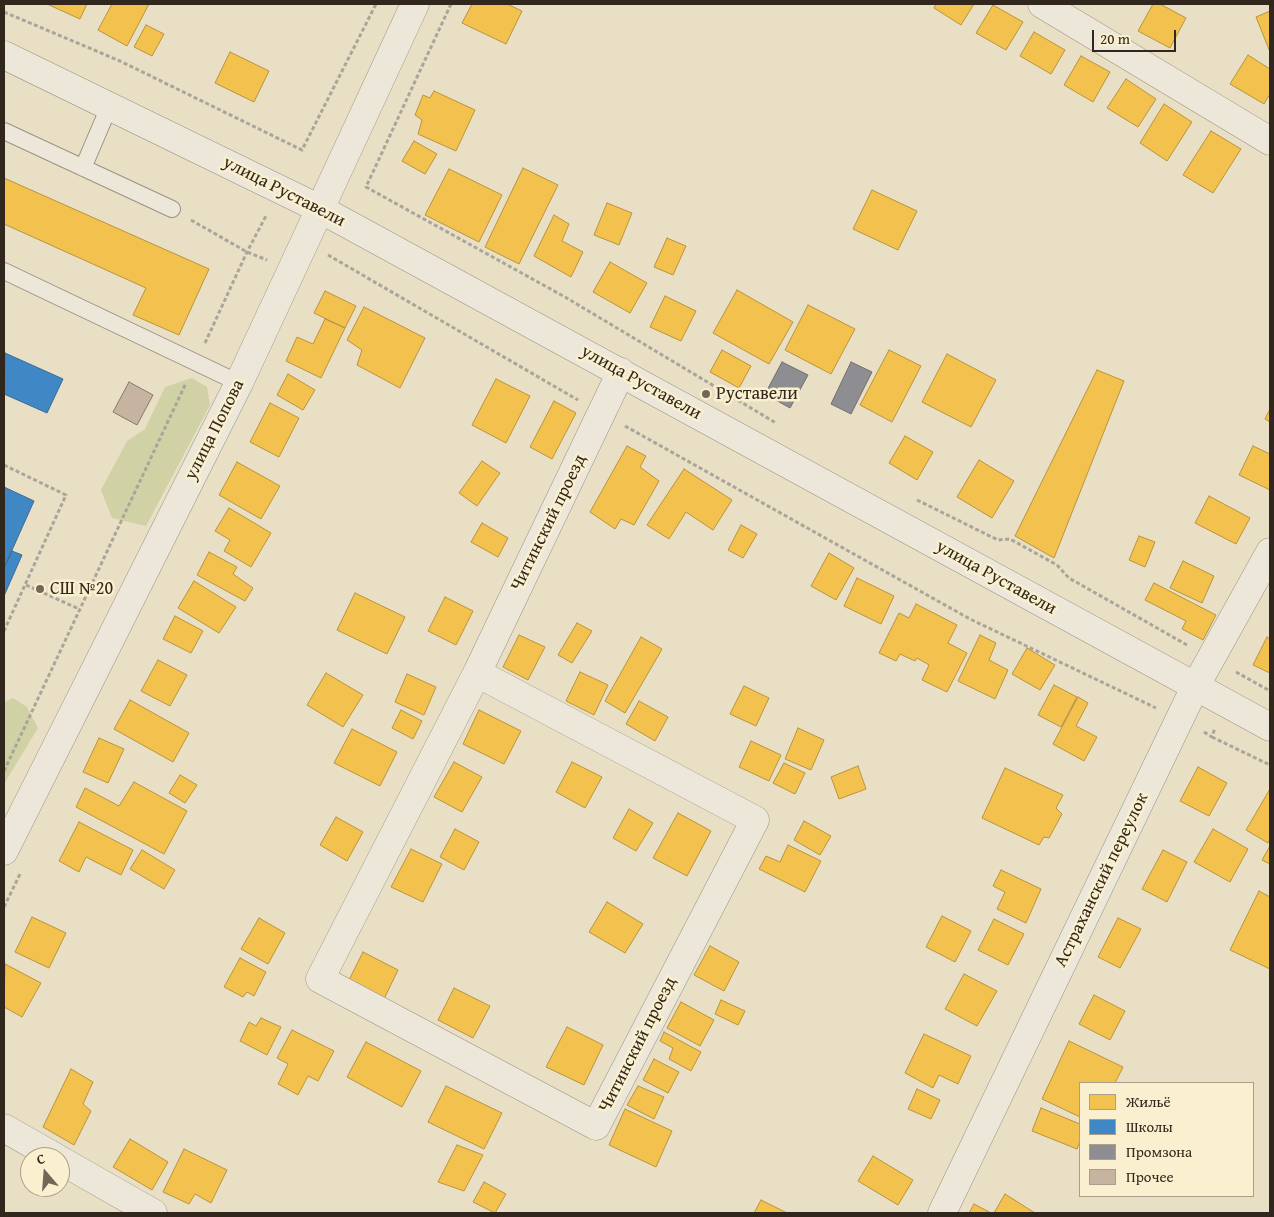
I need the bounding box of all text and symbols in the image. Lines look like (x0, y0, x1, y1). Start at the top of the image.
scale bar (1094, 20, 1178, 52)
text: 20 m (1100, 28, 1130, 49)
street label: улица Руставели (219, 152, 349, 232)
street label: улица Руставели (577, 341, 705, 425)
street label: улица Попова (180, 376, 250, 484)
place label: Руставели (716, 383, 798, 405)
marker: Руставели (700, 388, 712, 400)
street label: Читинский проезд (507, 451, 591, 595)
street label: улица Руставели (932, 536, 1060, 620)
place label: СШ №20 (50, 578, 113, 600)
marker: СШ №20 (34, 583, 46, 595)
street label: Астраханский переулок (1050, 789, 1154, 971)
street label: Читинский проезд (594, 974, 682, 1116)
legend (1079, 1082, 1254, 1197)
text: Жильё (1126, 1091, 1171, 1112)
text: Школы (1126, 1116, 1173, 1137)
text: Промзона (1126, 1141, 1192, 1162)
north arrow (20, 1147, 70, 1197)
text: С (34, 1148, 48, 1169)
text: Прочее (1126, 1166, 1174, 1187)

